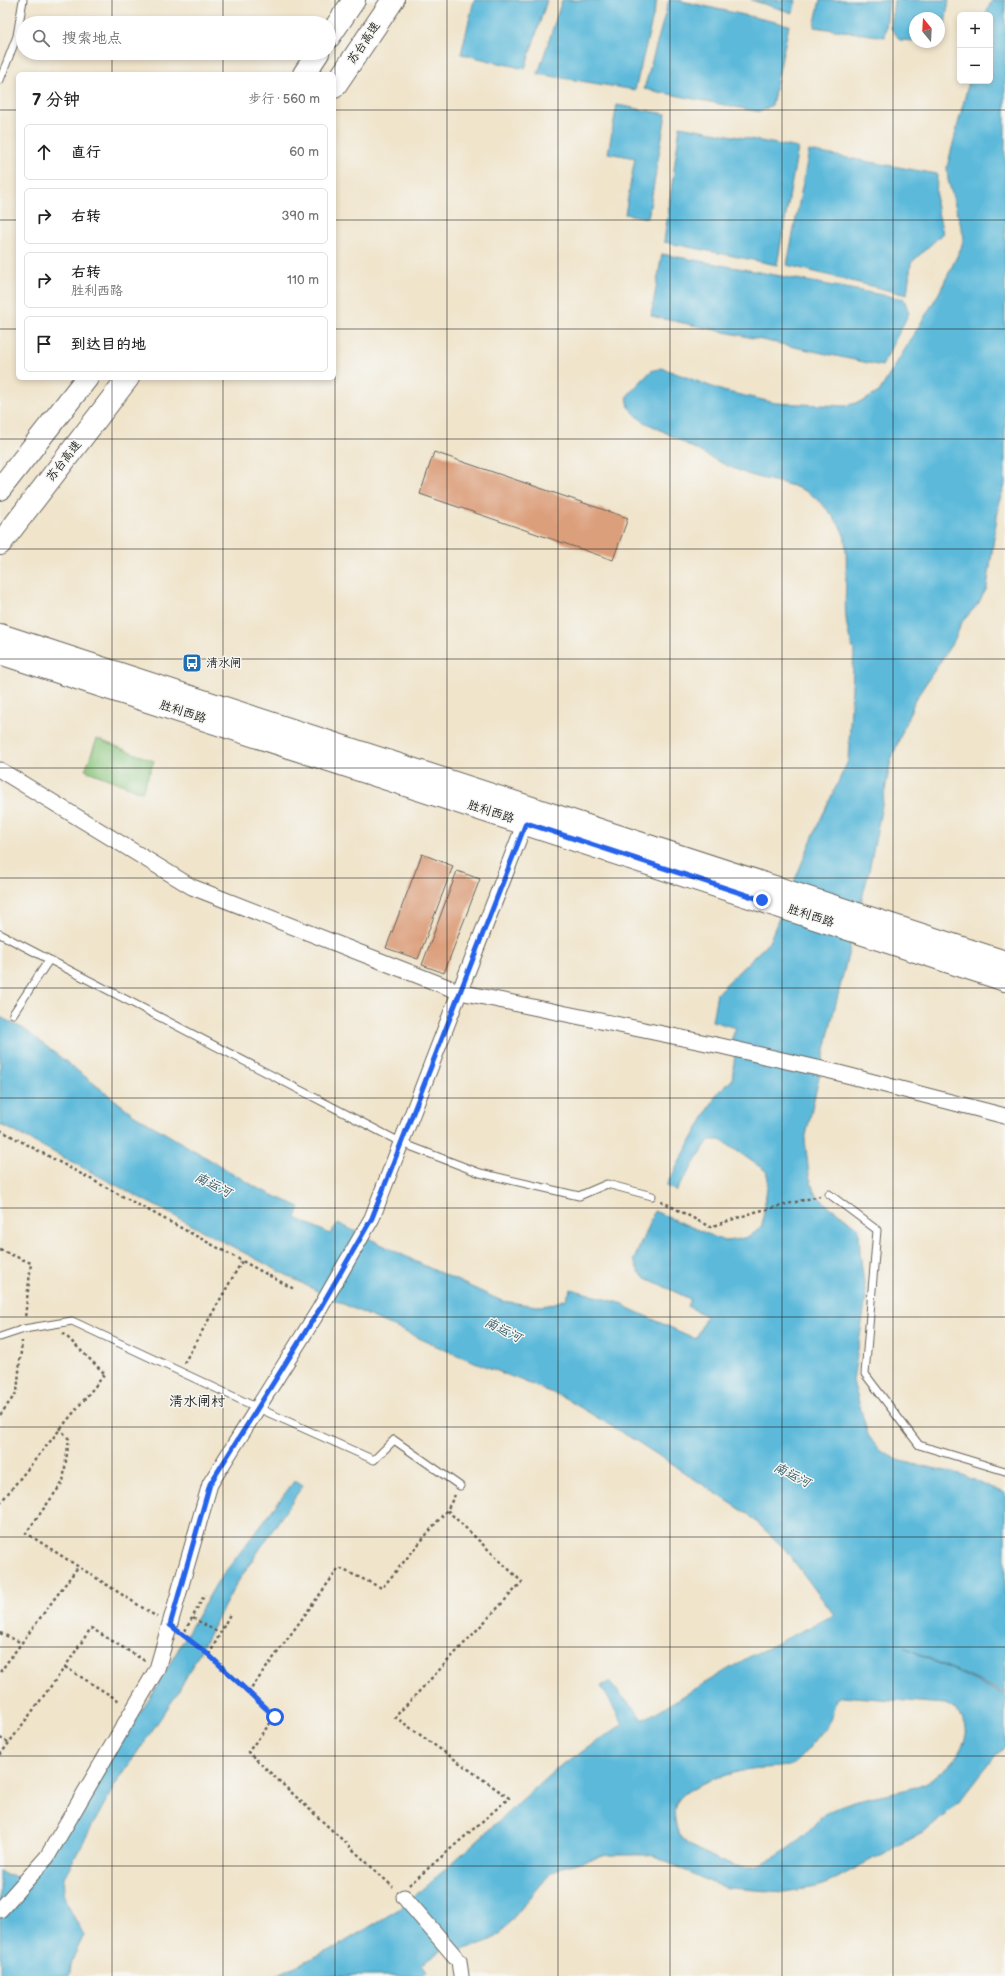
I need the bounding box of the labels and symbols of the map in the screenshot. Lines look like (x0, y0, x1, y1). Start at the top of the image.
north arrow (909, 12, 945, 48)
street label: 苏台高速 (344, 19, 384, 67)
street label: 苏台高速 (43, 437, 85, 485)
bus stop icon: 清水闸 (181, 652, 203, 674)
place label: 清水闸 (206, 656, 242, 671)
street label: 胜利西路 (157, 697, 208, 727)
street label: 胜利西路 (465, 797, 516, 827)
route end (753, 891, 771, 909)
street label: 胜利西路 (785, 901, 836, 931)
water label: 南运河 (192, 1169, 236, 1202)
water label: 南运河 (482, 1314, 526, 1347)
district label: 清水闸村 (169, 1393, 225, 1410)
water label: 南运河 (771, 1459, 815, 1492)
route start (266, 1708, 284, 1726)

